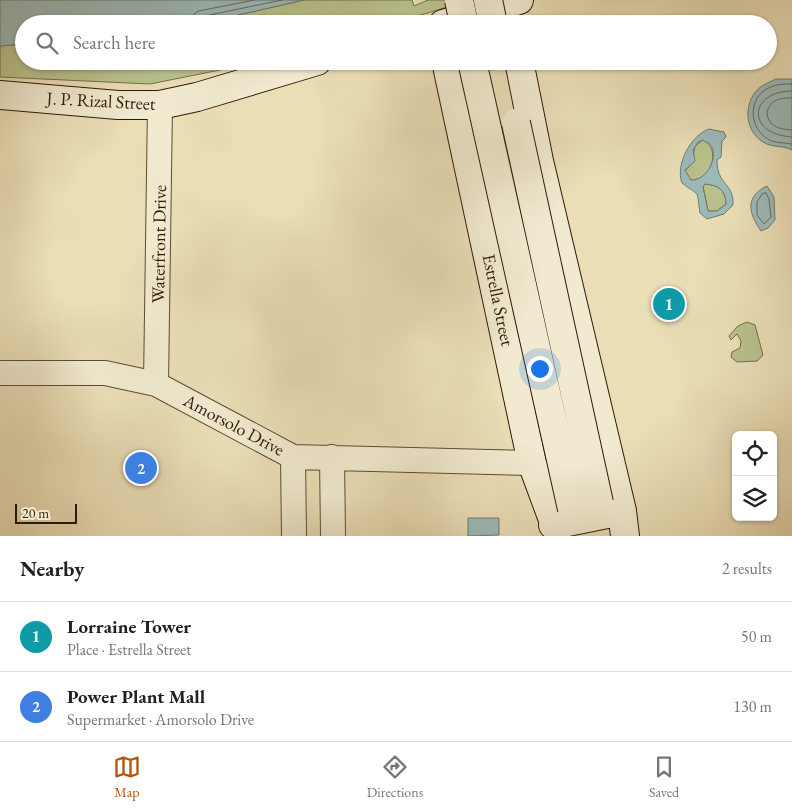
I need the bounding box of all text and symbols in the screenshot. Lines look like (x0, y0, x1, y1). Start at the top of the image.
search box (15, 15, 777, 70)
icon: search (33, 29, 61, 57)
text: Search here (73, 30, 155, 55)
street label: J. P. Rizal Street (44, 86, 156, 115)
street label: Waterfront Drive (146, 185, 171, 303)
street label: Estrella Street (478, 252, 520, 348)
pin: 1 (653, 285, 685, 323)
your location (527, 356, 553, 382)
street label: Amorsolo Drive (179, 388, 289, 461)
map controls (732, 431, 777, 521)
button: locate (732, 431, 777, 476)
pin: 2 (125, 449, 157, 487)
button: layers (732, 476, 777, 521)
scale bar (15, 501, 78, 524)
text: 20 m (22, 504, 49, 522)
text: Nearby (20, 555, 84, 582)
text: 2 results (722, 558, 772, 579)
text: Lorraine Tower (67, 614, 191, 639)
text: 1 (32, 626, 40, 647)
text: 50 m (741, 626, 772, 647)
text: Place · Estrella Street (67, 639, 191, 660)
text: Power Plant Mall (67, 684, 205, 709)
text: 2 (32, 696, 40, 717)
text: 130 m (733, 696, 772, 717)
text: Supermarket · Amorsolo Drive (67, 709, 254, 730)
tab: Map (113, 753, 141, 801)
tab: Directions (367, 753, 423, 801)
tab: Saved (649, 753, 679, 801)

